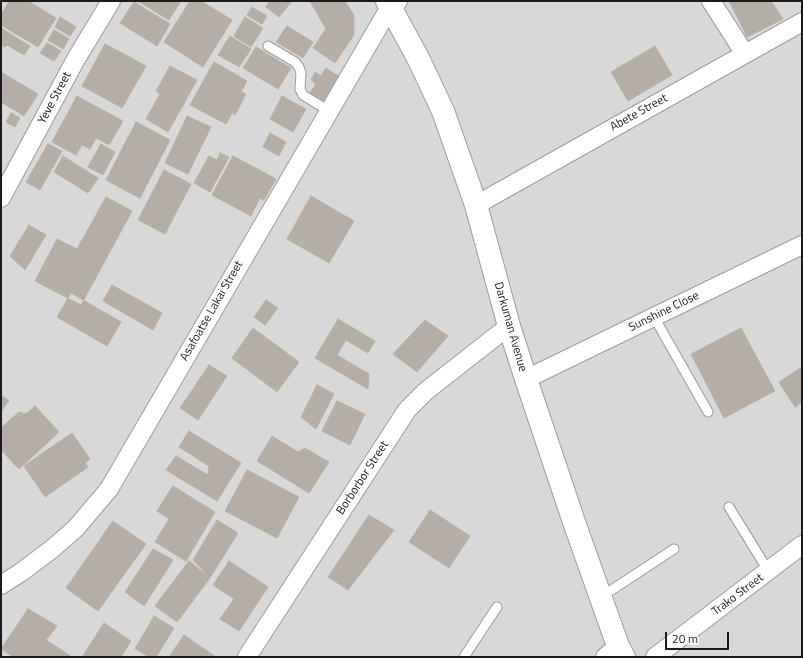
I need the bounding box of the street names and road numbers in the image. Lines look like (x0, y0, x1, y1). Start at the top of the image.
street label: Yeve Street (35, 70, 75, 126)
street label: Abete Street (608, 91, 670, 135)
street label: Asafoatse Lakai Street (177, 258, 247, 364)
street label: Darkuman Avenue (490, 280, 530, 374)
street label: Sunshine Close (627, 289, 701, 335)
street label: Borborbor Street (334, 438, 392, 518)
street label: Trako Street (709, 571, 767, 619)

